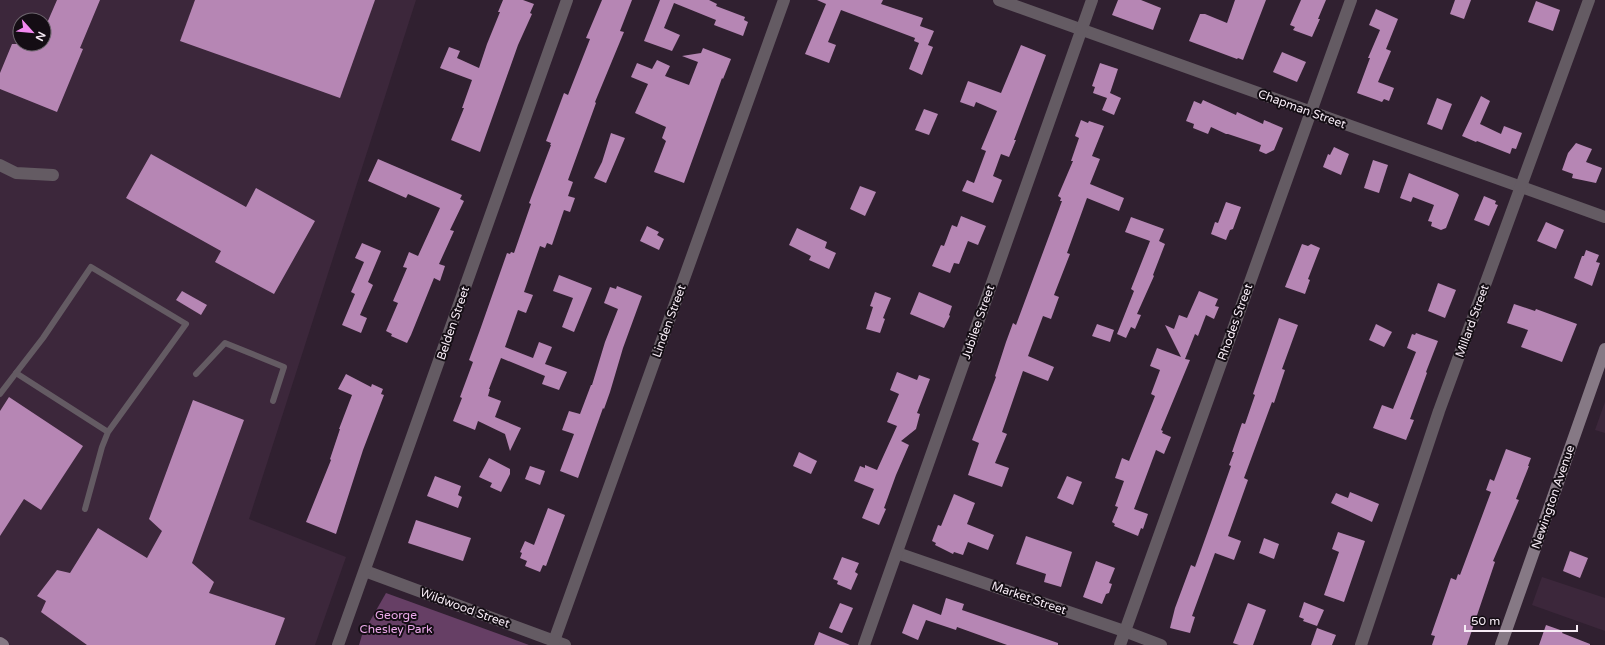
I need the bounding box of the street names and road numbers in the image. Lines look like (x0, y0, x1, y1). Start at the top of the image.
street label: Chapman Street (1256, 87, 1348, 132)
street label: Rhodes Street (1215, 281, 1256, 362)
street label: Linden Street (649, 282, 689, 359)
street label: Millard Street (1452, 282, 1492, 359)
street label: Jubilee Street (959, 283, 997, 361)
street label: Belden Street (434, 284, 472, 362)
street label: Newington Avenue (1529, 443, 1577, 551)
street label: Market Street (990, 579, 1069, 617)
street label: Wildwood Street (418, 585, 512, 631)

